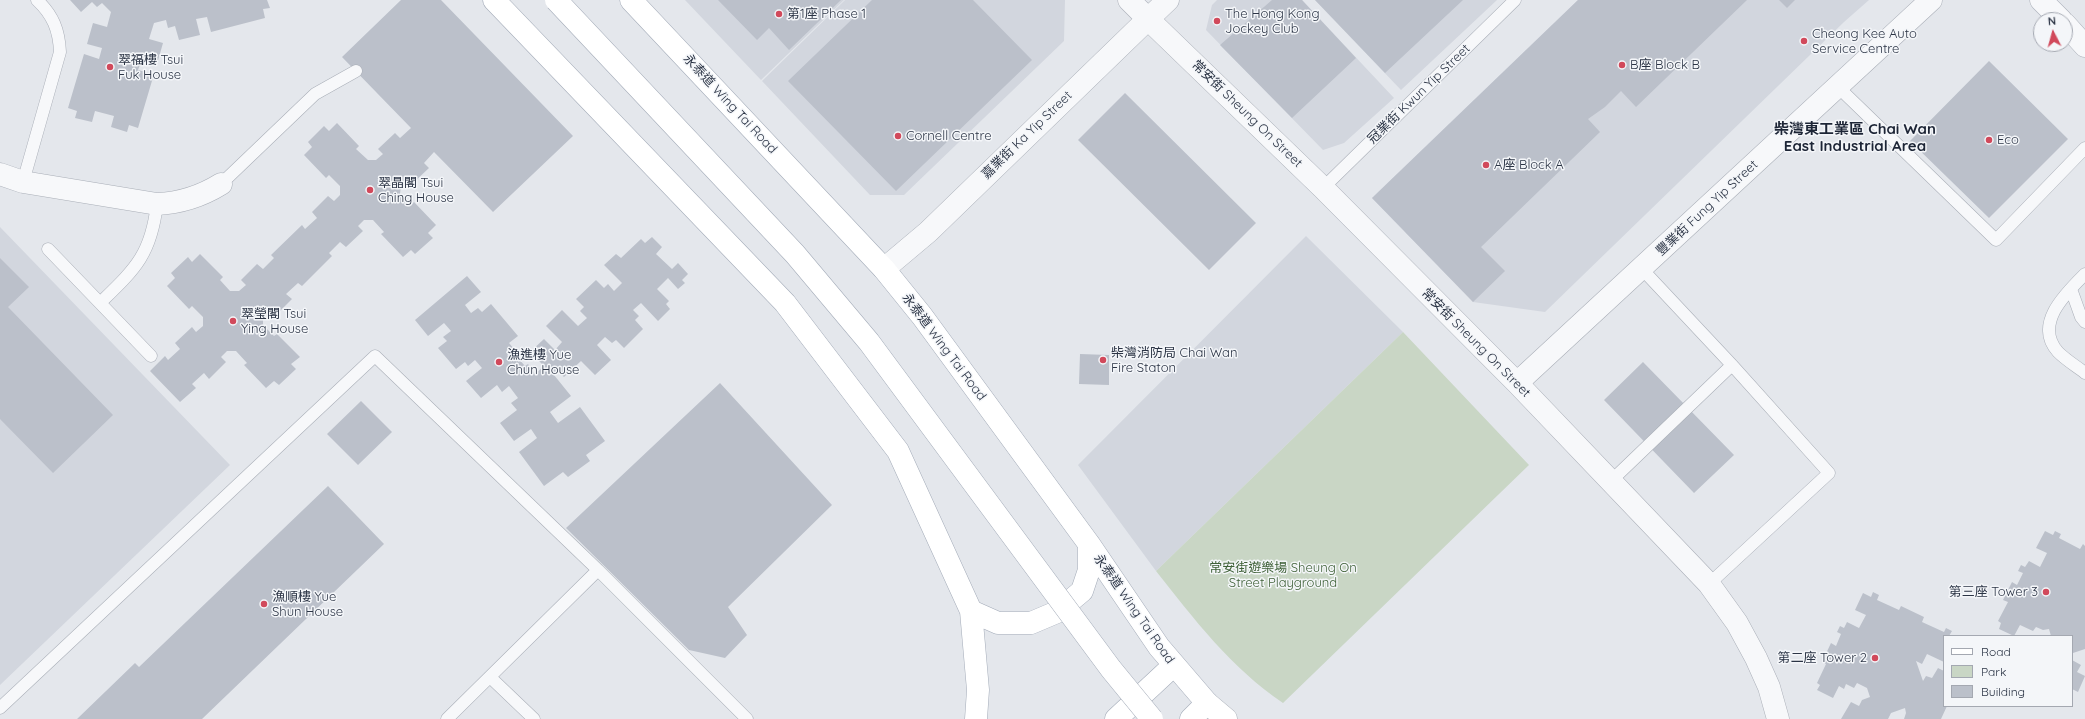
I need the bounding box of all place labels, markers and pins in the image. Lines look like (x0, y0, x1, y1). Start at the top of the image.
place label: 第1座 Phase 1 (787, 6, 866, 22)
place label: The Hong Kong Jockey Club (1225, 6, 1319, 37)
marker: 第1座 Phase 1 (774, 9, 784, 19)
marker: The Hong Kong Jockey Club (1212, 16, 1222, 26)
place label: Cheong Kee Auto Service Centre (1812, 26, 1917, 57)
marker: Cheong Kee Auto Service Centre (1799, 36, 1809, 46)
place label: 翠福樓 Tsui Fuk House (118, 52, 183, 83)
place label: B座 Block B (1630, 57, 1700, 73)
marker: B座 Block B (1617, 60, 1627, 70)
marker: 翠福樓 Tsui Fuk House (105, 62, 115, 72)
place label: Cornell Centre (906, 128, 992, 144)
marker: Cornell Centre (893, 131, 903, 141)
place label: Eco (1997, 132, 2019, 148)
marker: Eco (1984, 135, 1994, 145)
place label: A座 Block A (1494, 157, 1564, 173)
marker: A座 Block A (1481, 160, 1491, 170)
place label: 翠晶閣 Tsui Ching House (378, 175, 454, 206)
marker: 翠晶閣 Tsui Ching House (365, 185, 375, 195)
place label: 翠瑩閣 Tsui Ying House (241, 306, 308, 337)
marker: 翠瑩閣 Tsui Ying House (228, 316, 238, 326)
place label: 柴灣消防局 Chai Wan Fire Staton (1111, 345, 1237, 376)
place label: 漁進樓 Yue Chun House (507, 347, 579, 378)
marker: 柴灣消防局 Chai Wan Fire Staton (1098, 355, 1108, 365)
marker: 漁進樓 Yue Chun House (494, 357, 504, 367)
place label: 第三座 Tower 3 (1949, 584, 2038, 600)
marker: 第三座 Tower 3 (2041, 587, 2051, 597)
place label: 漁順樓 Yue Shun House (272, 589, 343, 620)
marker: 漁順樓 Yue Shun House (259, 599, 269, 609)
place label: 第二座 Tower 2 (1777, 650, 1867, 666)
marker: 第二座 Tower 2 (1870, 653, 1880, 663)

